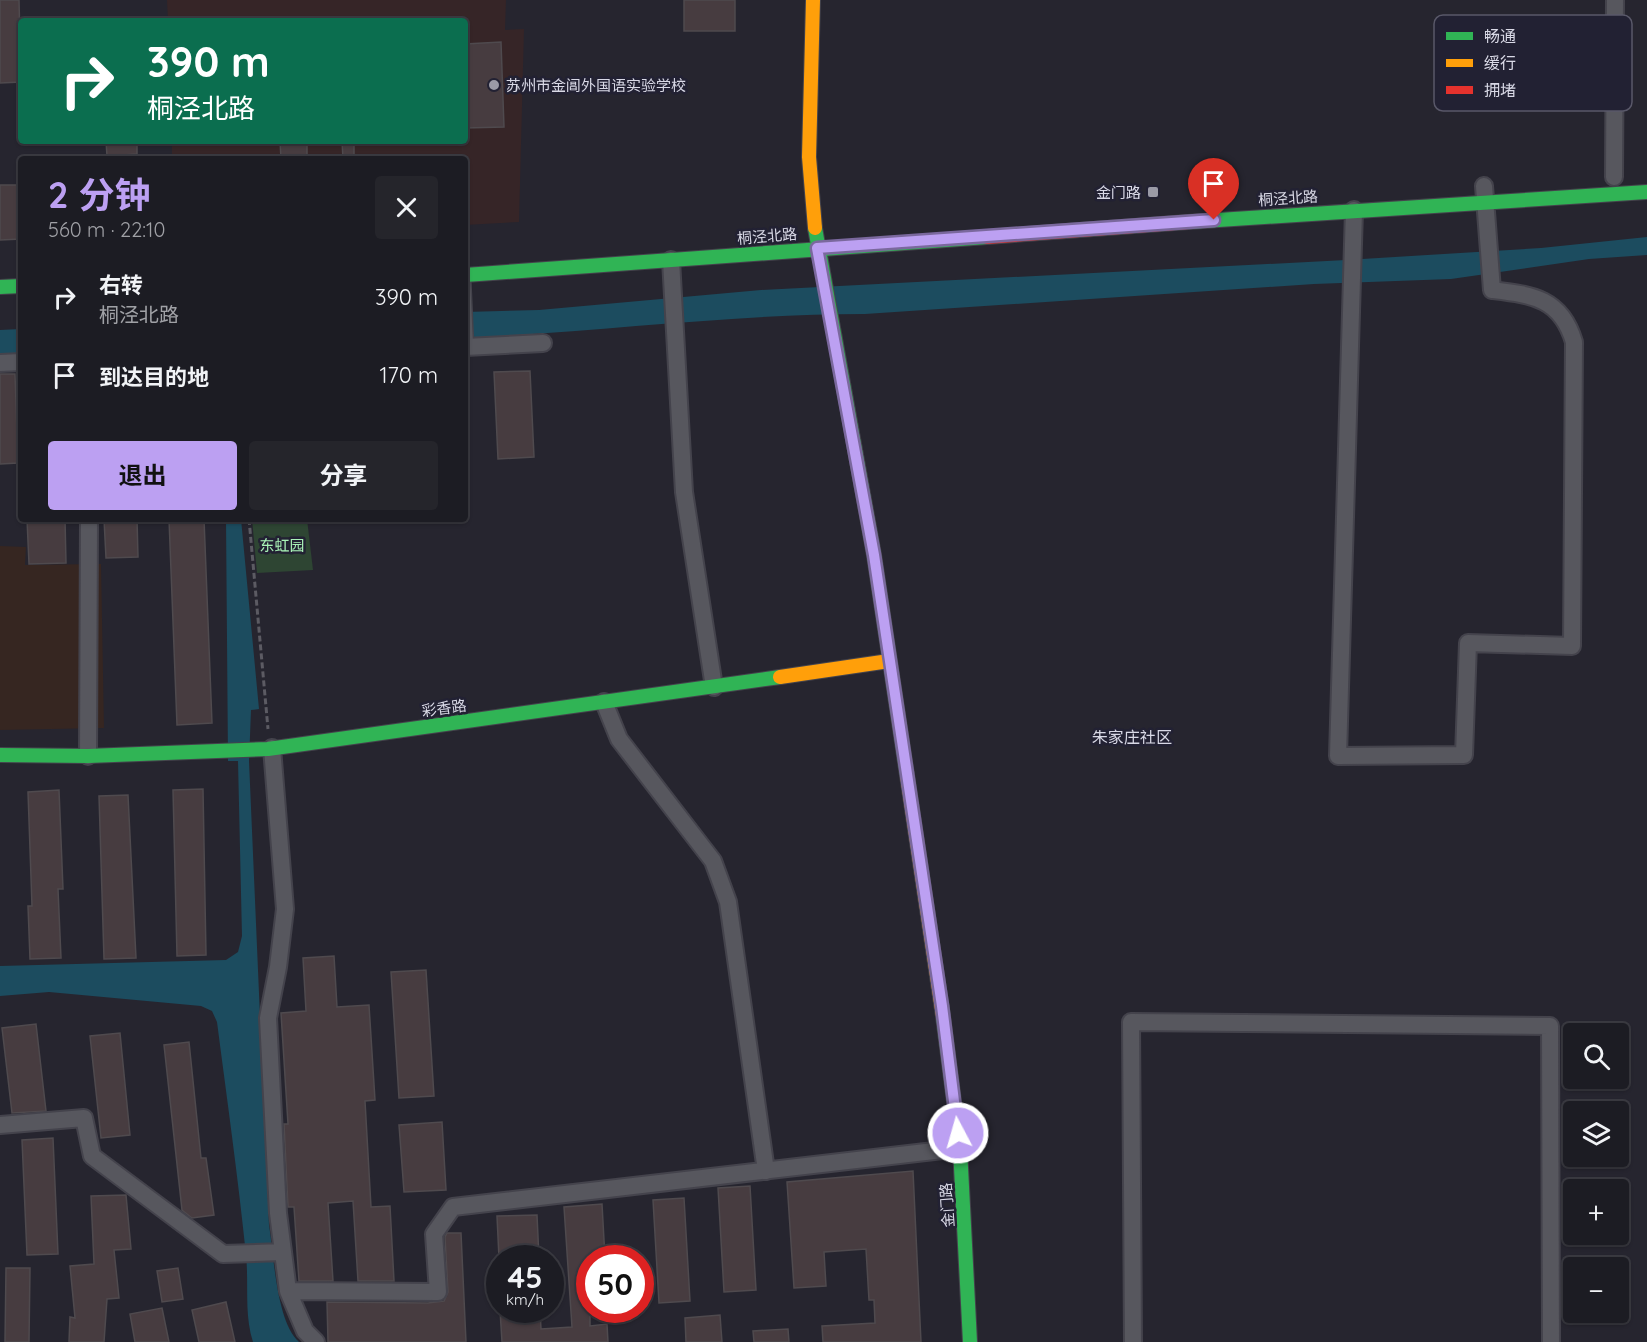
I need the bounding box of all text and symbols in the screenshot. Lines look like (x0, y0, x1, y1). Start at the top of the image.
legend (1434, 15, 1632, 111)
text: 畅通 (1484, 26, 1516, 46)
text: 390 m (147, 35, 270, 88)
icon: right (48, 42, 126, 120)
text: 缓行 (1484, 53, 1516, 73)
place label: 苏州市金阊外国语实验学校 (506, 76, 686, 95)
marker: 苏州市金阊外国语实验学校 (487, 78, 501, 92)
text: 拥堵 (1484, 80, 1516, 100)
text: 桐泾北路 (147, 91, 255, 125)
pin (1188, 158, 1239, 220)
icon: arrive (1197, 167, 1230, 200)
text: 2 分钟 (48, 172, 151, 217)
button: close (375, 176, 438, 239)
place label: 金门路 (1096, 183, 1141, 202)
marker: 金门路 (1146, 185, 1160, 199)
street label: 桐泾北路 (1257, 186, 1319, 210)
text: 560 m · 22:10 (48, 217, 165, 242)
street label: 桐泾北路 (736, 224, 798, 248)
text: 右转 (99, 271, 143, 299)
icon: right (48, 281, 81, 314)
text: 390 m (375, 283, 438, 311)
text: 桐泾北路 (99, 302, 179, 327)
icon: arrive (48, 359, 81, 392)
text: 170 m (379, 361, 438, 389)
text: 到达目的地 (99, 363, 209, 391)
button: 退出 (48, 441, 237, 510)
button: 分享 (249, 441, 438, 510)
park label: 东虹园 (259, 536, 305, 555)
street label: 彩香路 (420, 695, 468, 721)
district label: 朱家庄社区 (1092, 727, 1172, 747)
map controls (1563, 1023, 1629, 1323)
button: search (1563, 1023, 1629, 1089)
position arrow (926, 1101, 990, 1165)
button: layers (1563, 1101, 1629, 1167)
button: + (1563, 1179, 1629, 1245)
street label: 金门路 (936, 1182, 958, 1228)
speed limit sign: 50 (576, 1245, 654, 1323)
button: − (1563, 1257, 1629, 1323)
text: 45 (508, 1258, 542, 1296)
text: km/h (506, 1290, 544, 1309)

